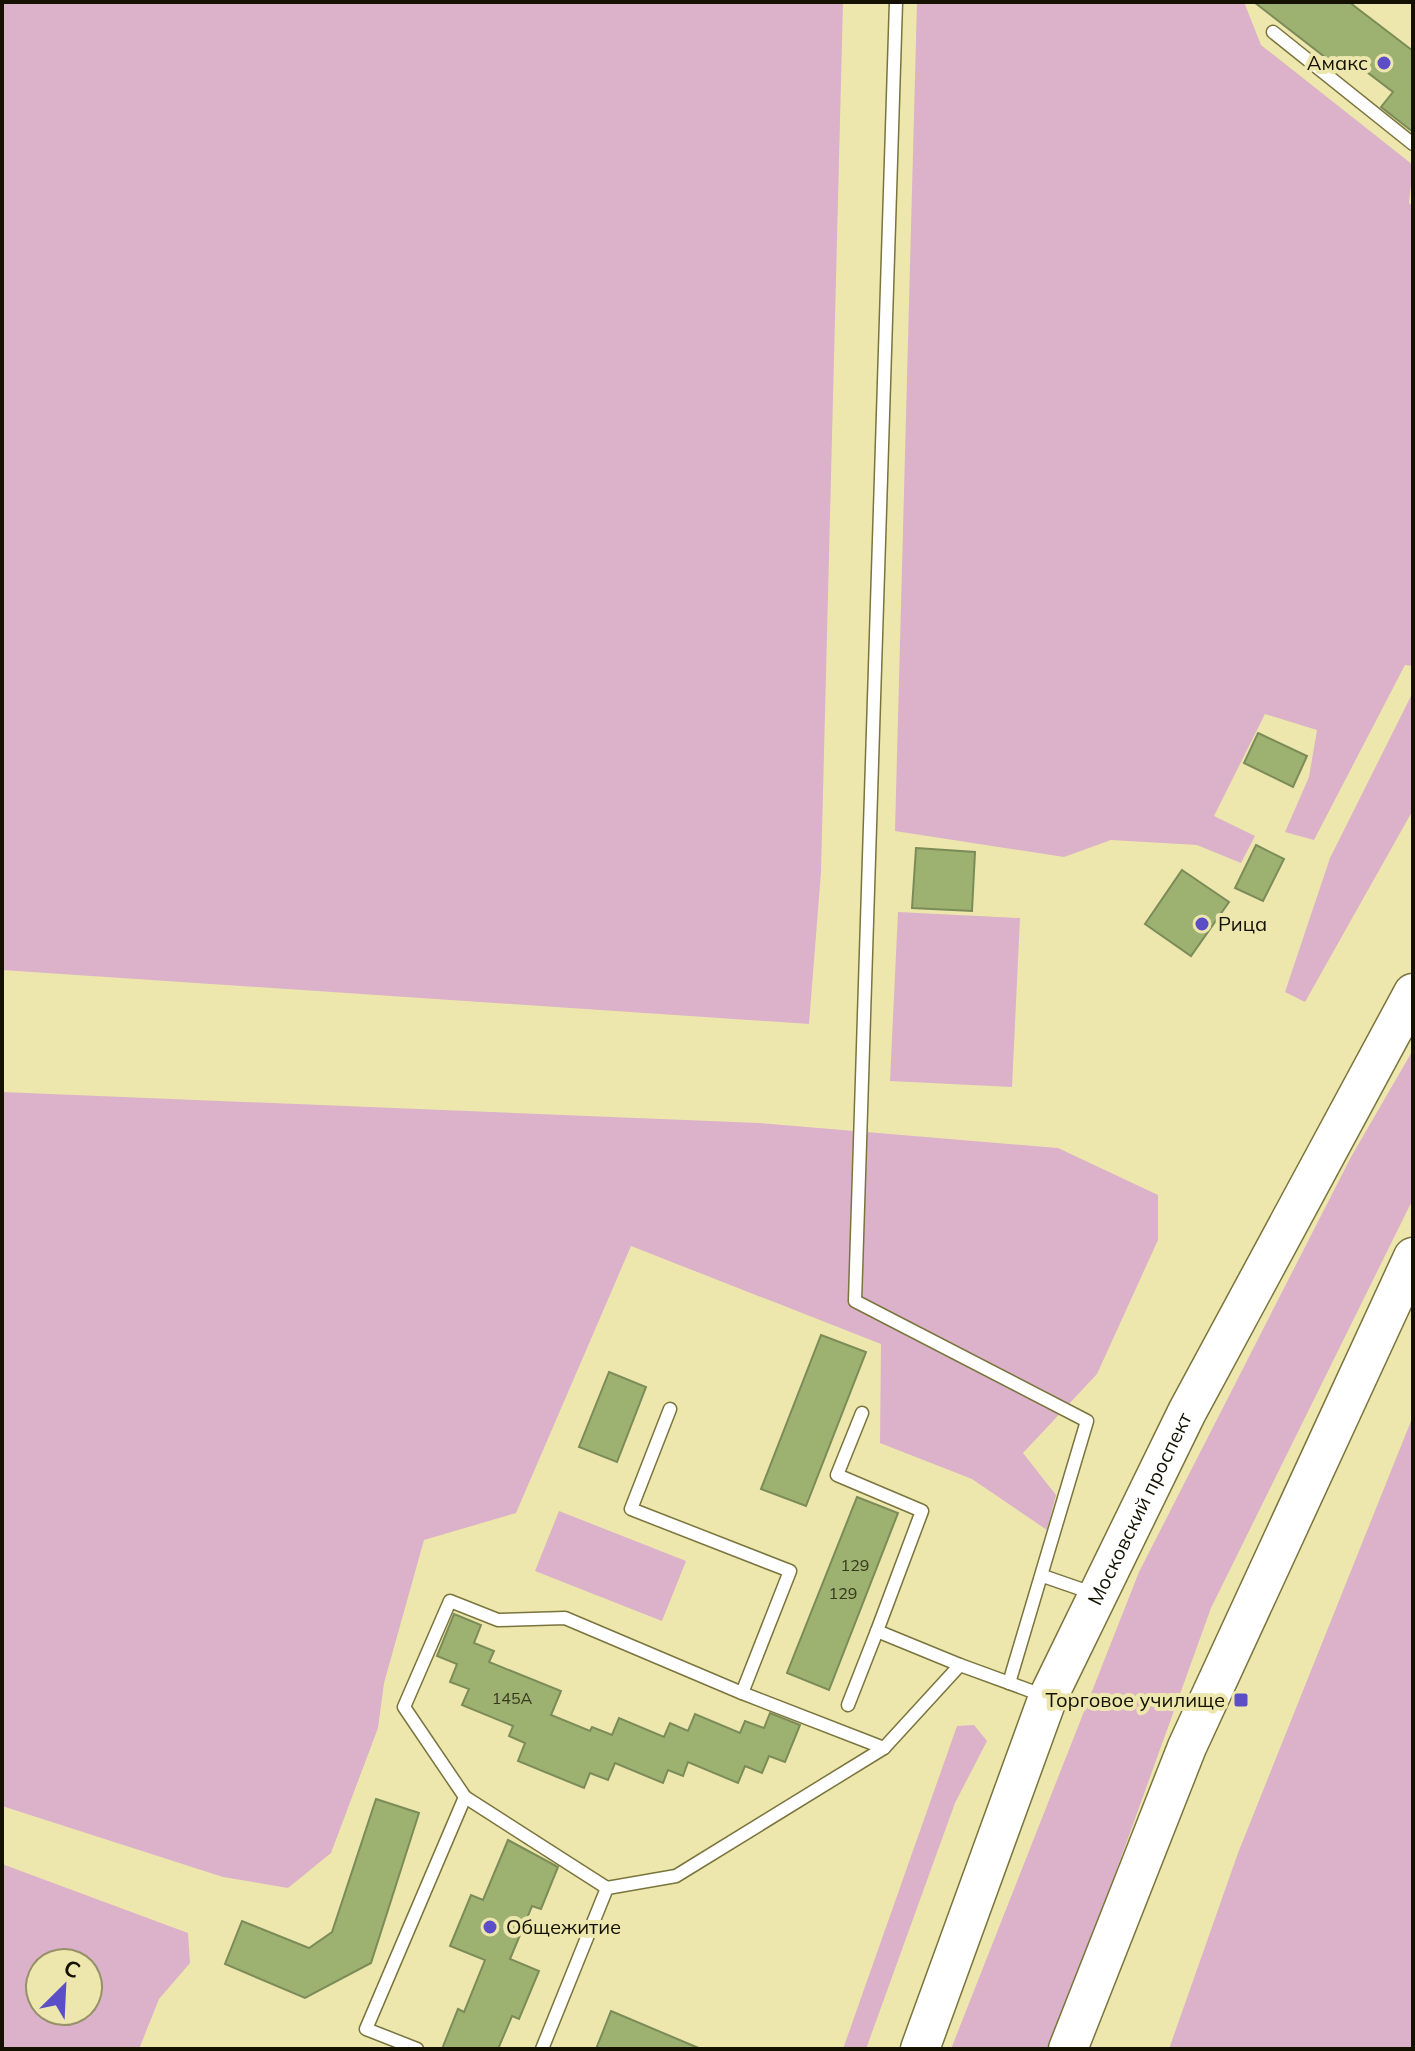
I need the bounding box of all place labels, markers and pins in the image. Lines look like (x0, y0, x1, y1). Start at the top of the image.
place label: Амакс (1307, 50, 1368, 75)
marker: Амакс (1375, 54, 1393, 72)
place label: Рица (1218, 911, 1267, 936)
marker: Рица (1193, 915, 1211, 933)
place label: Торговое училище (1045, 1687, 1225, 1712)
marker: Торговое училище (1232, 1691, 1250, 1709)
place label: Общежитие (506, 1914, 621, 1939)
marker: Общежитие (481, 1918, 499, 1936)

